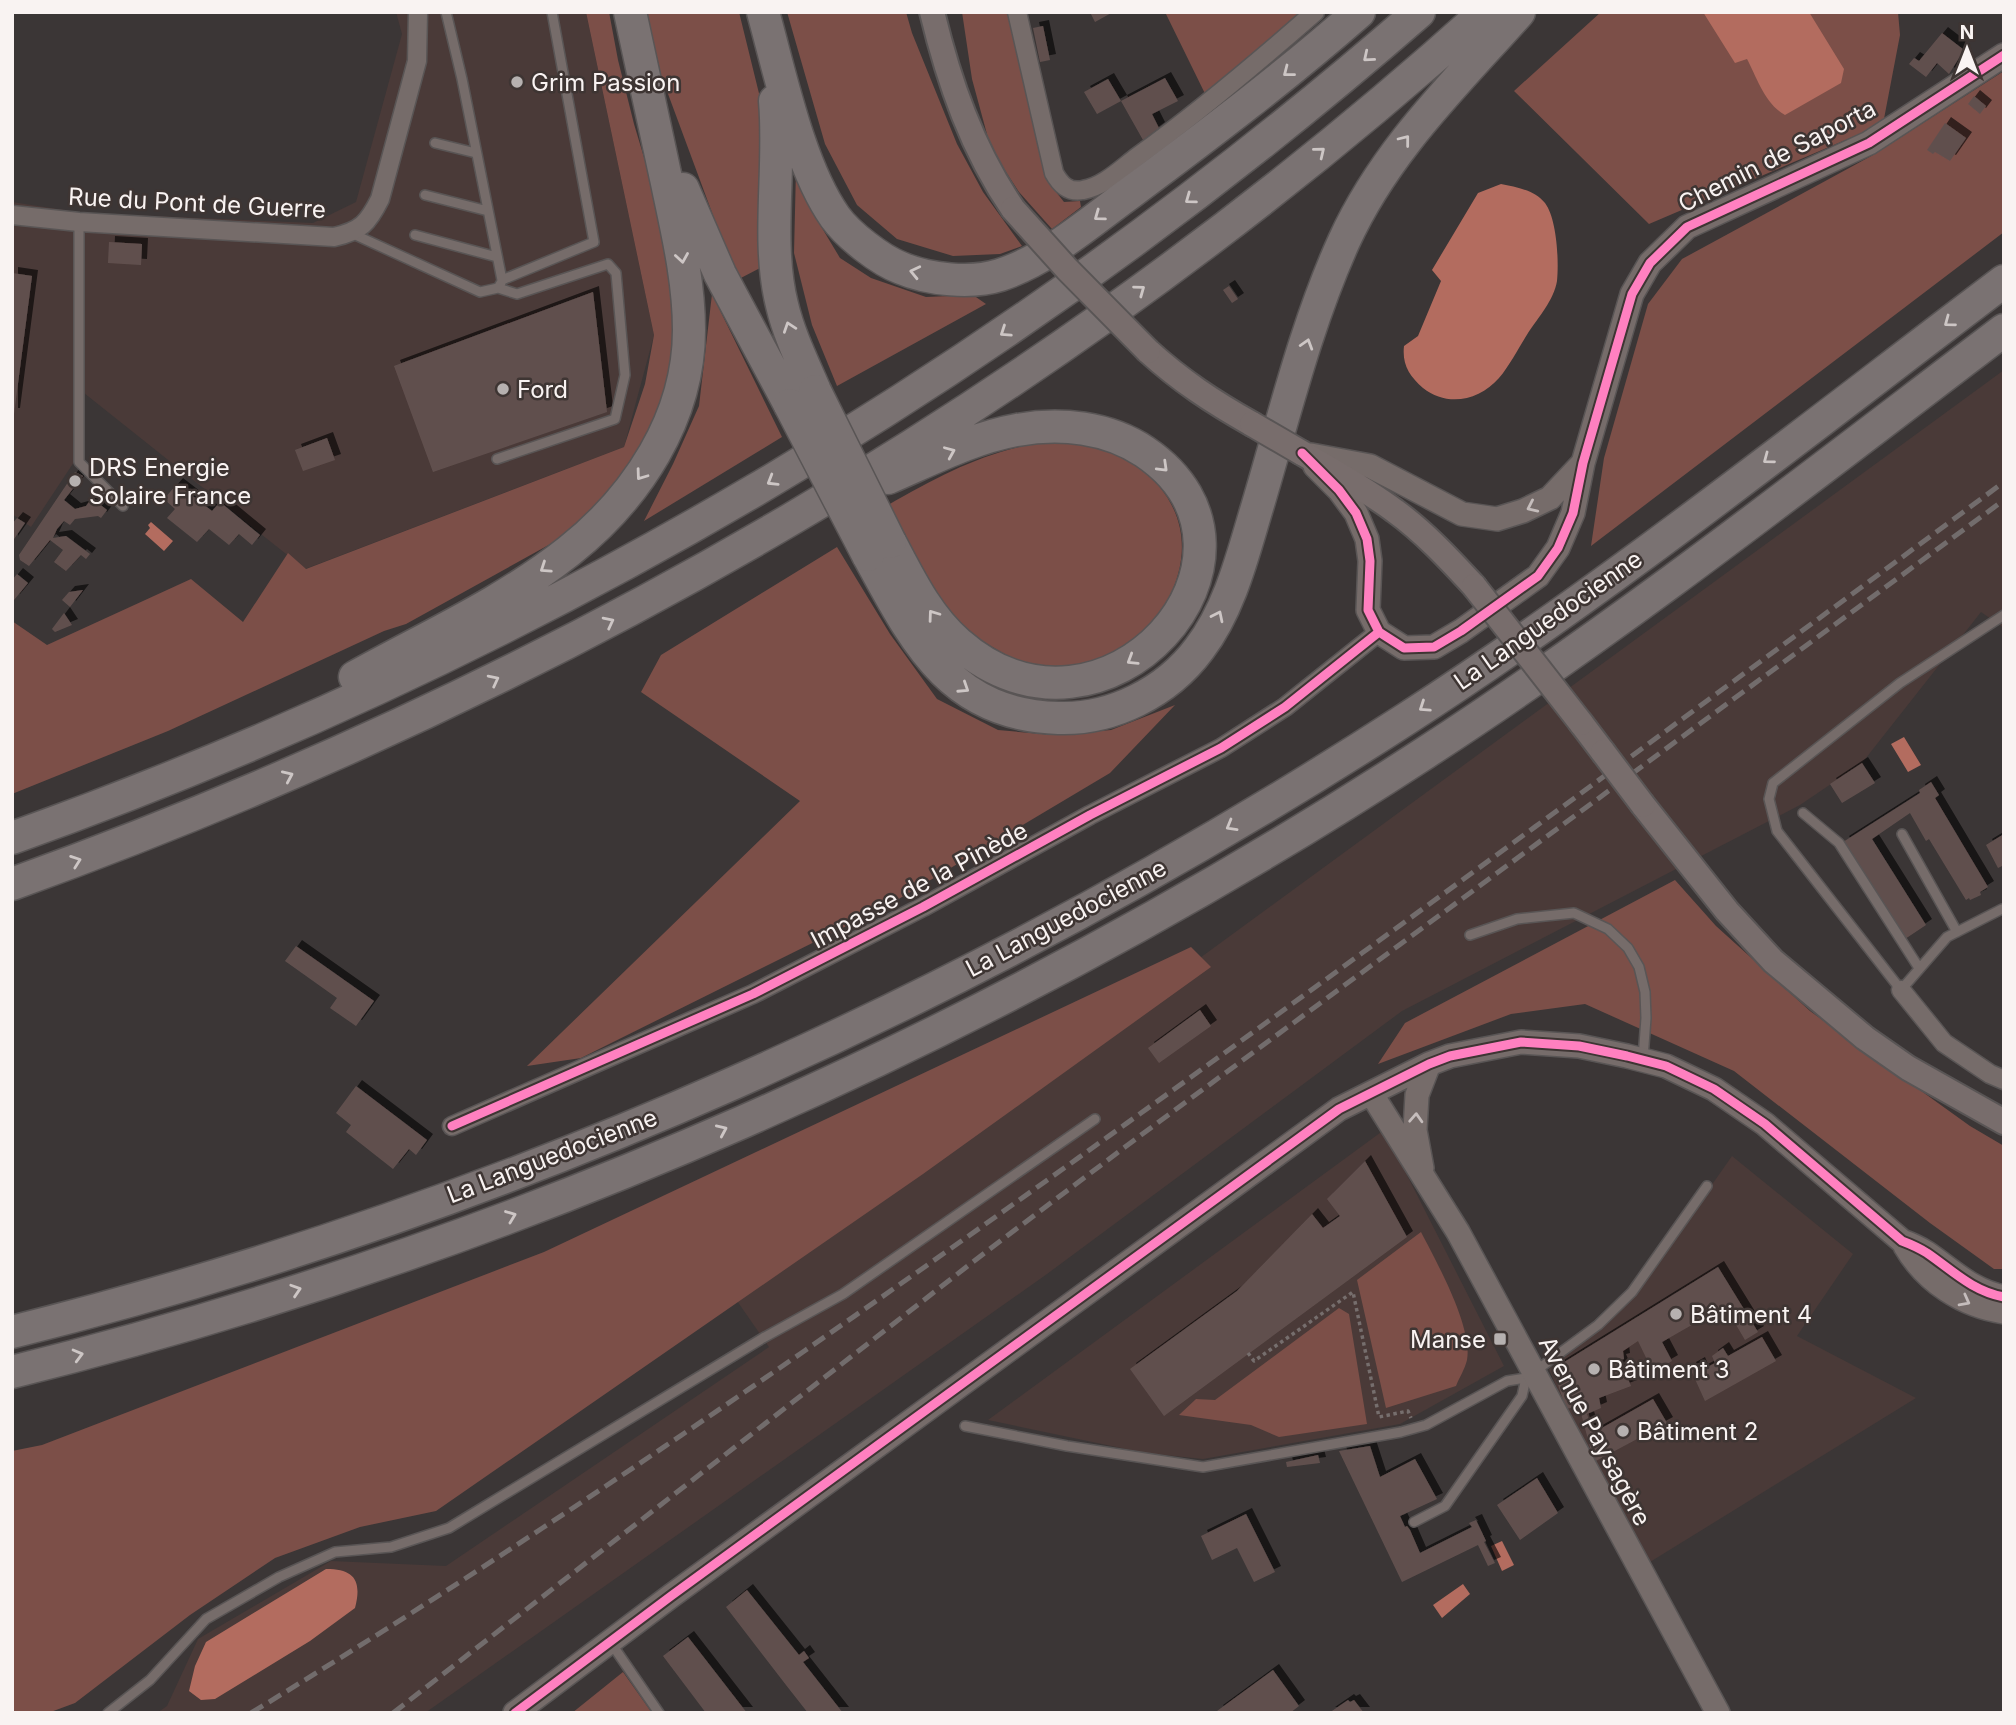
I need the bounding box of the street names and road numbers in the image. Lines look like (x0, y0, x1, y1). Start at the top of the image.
street label: Chemin de Saporta (1673, 94, 1881, 218)
street label: Rue du Pont de Guerre (67, 182, 327, 224)
street label: La Languedocienne (1448, 544, 1648, 696)
street label: Impasse de la Pinède (806, 816, 1032, 954)
street label: La Languedocienne (961, 853, 1171, 983)
street label: La Languedocienne (443, 1103, 661, 1209)
street label: Avenue Paysagère (1533, 1331, 1657, 1531)

